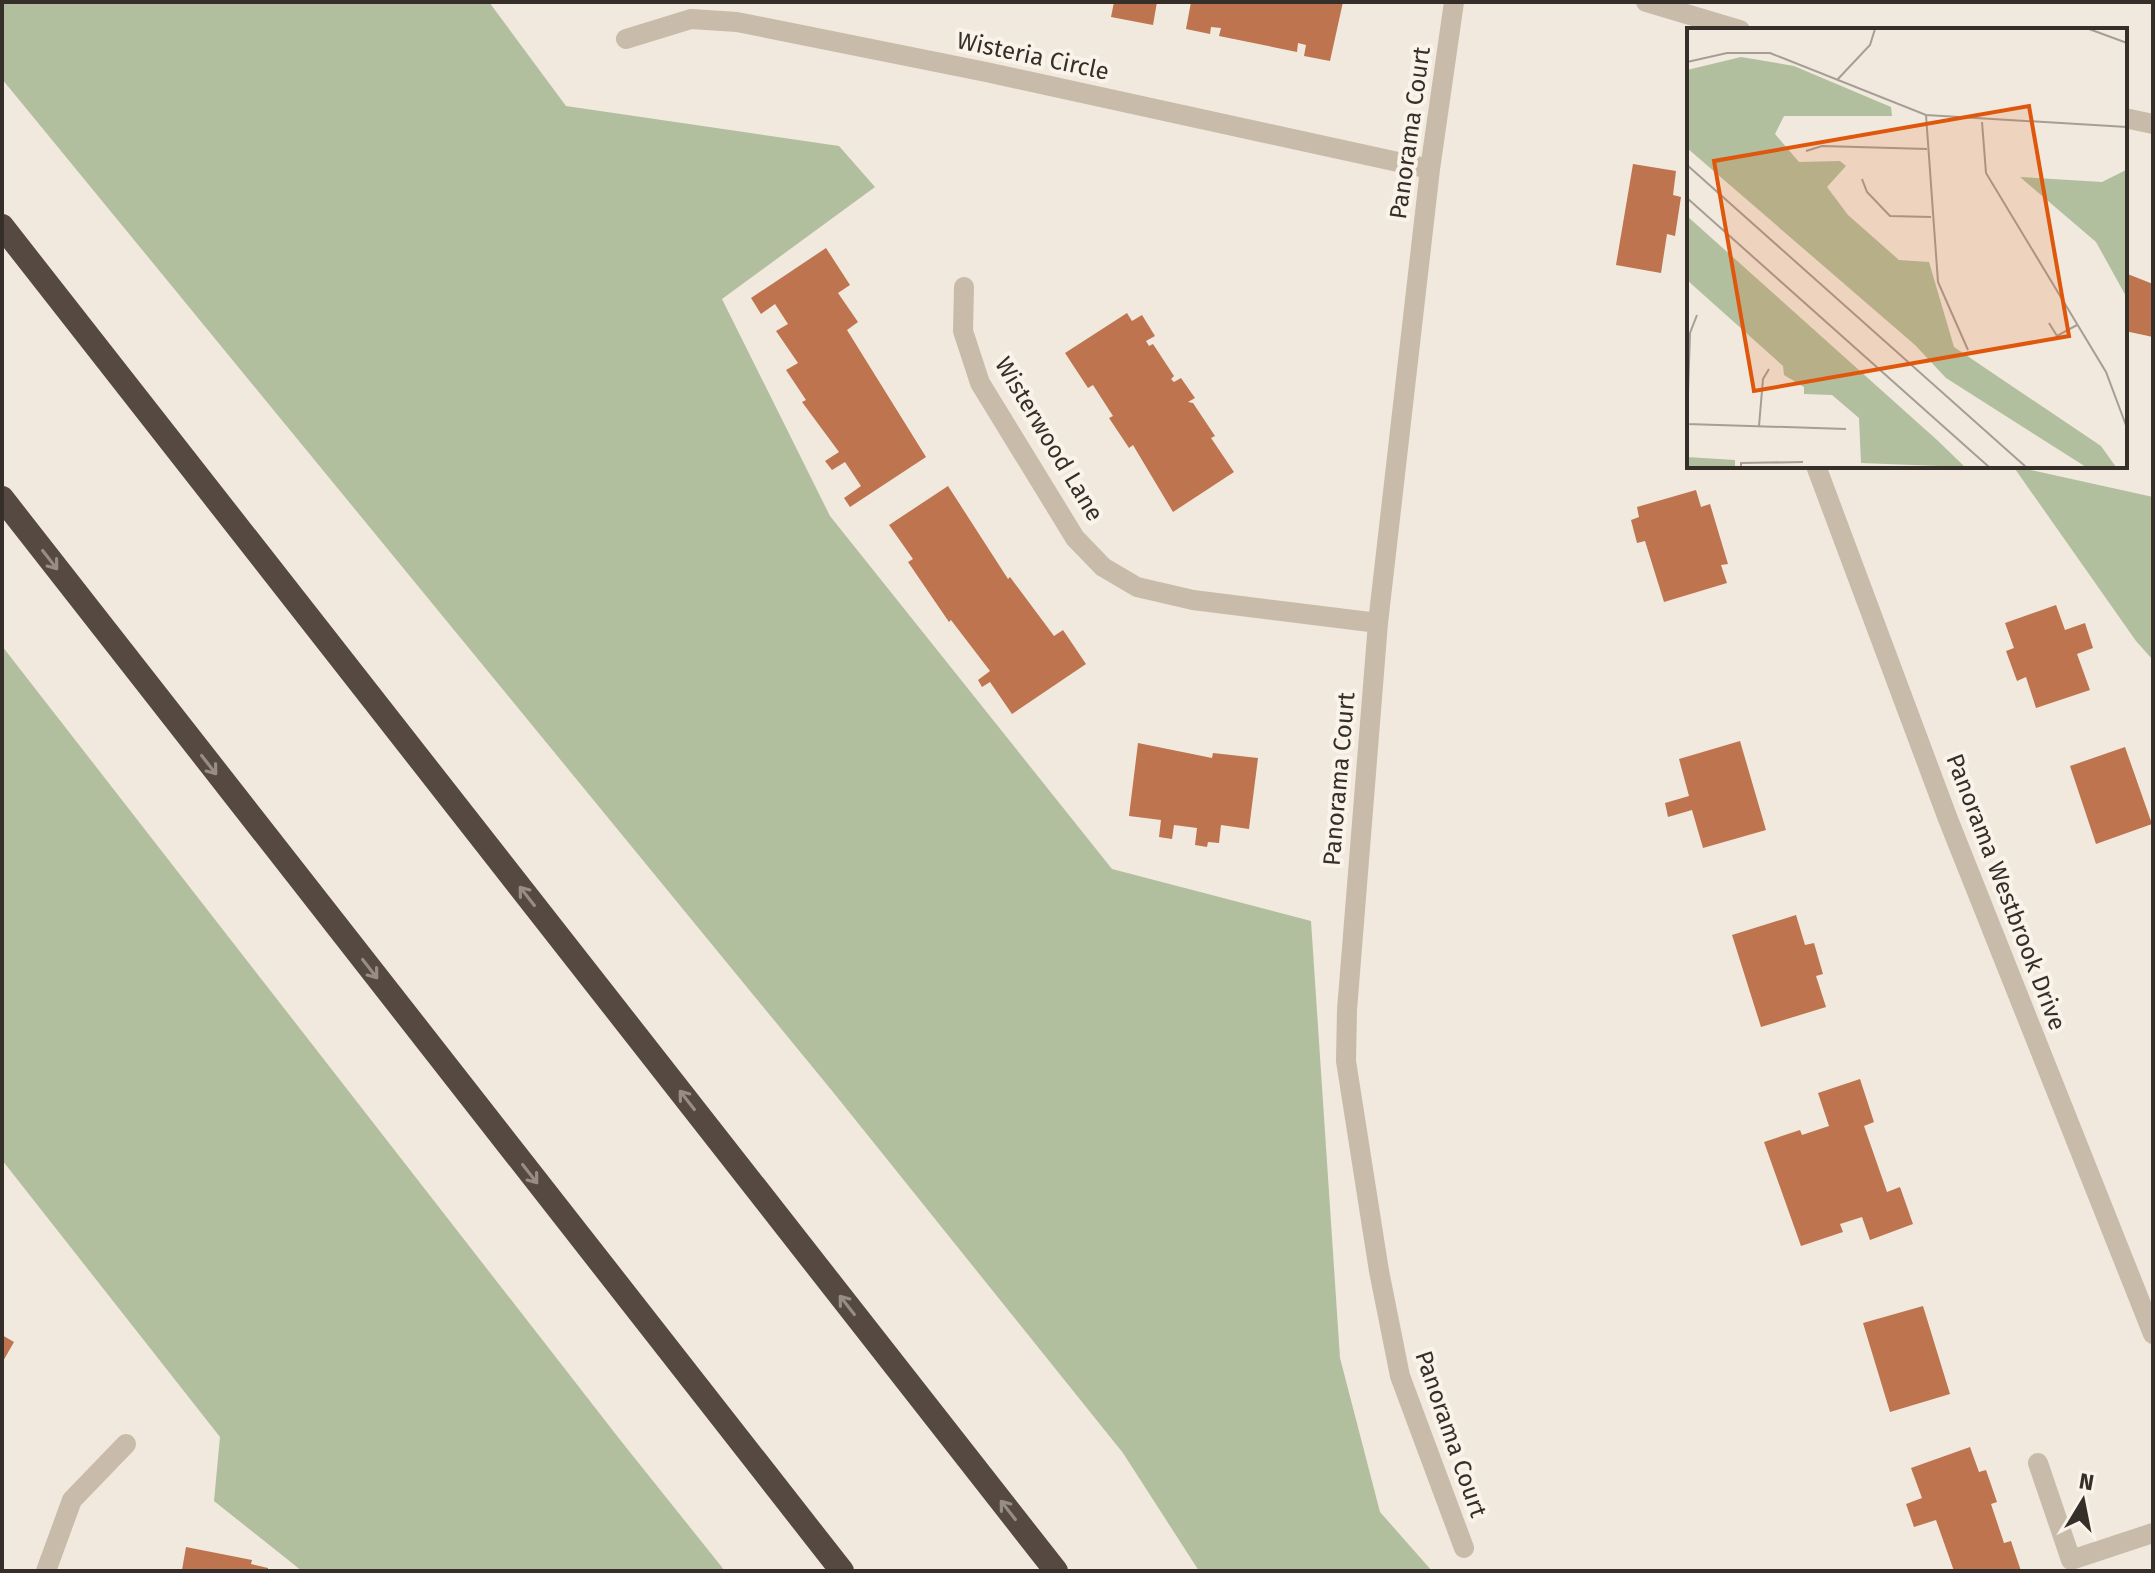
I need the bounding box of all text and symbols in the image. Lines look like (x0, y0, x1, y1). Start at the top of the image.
street label: Wisteria Circle (954, 26, 1112, 86)
inset map (1687, 28, 2127, 468)
street label: Panorama Court (1384, 45, 1436, 221)
street label: Wisterwood Lane (989, 352, 1109, 526)
one-way arrow (41, 549, 58, 570)
street label: Panorama Court (1317, 691, 1361, 867)
street label: Panorama Westbrook Drive (1940, 750, 2072, 1034)
one-way arrow (201, 754, 218, 775)
one-way arrow (518, 886, 535, 907)
one-way arrow (361, 958, 378, 979)
one-way arrow (678, 1090, 696, 1111)
one-way arrow (522, 1163, 539, 1184)
one-way arrow (839, 1295, 856, 1316)
street label: Panorama Court (1409, 1347, 1493, 1521)
north arrow (2043, 1461, 2123, 1541)
text: N (2077, 1467, 2096, 1496)
one-way arrow (999, 1500, 1016, 1521)

